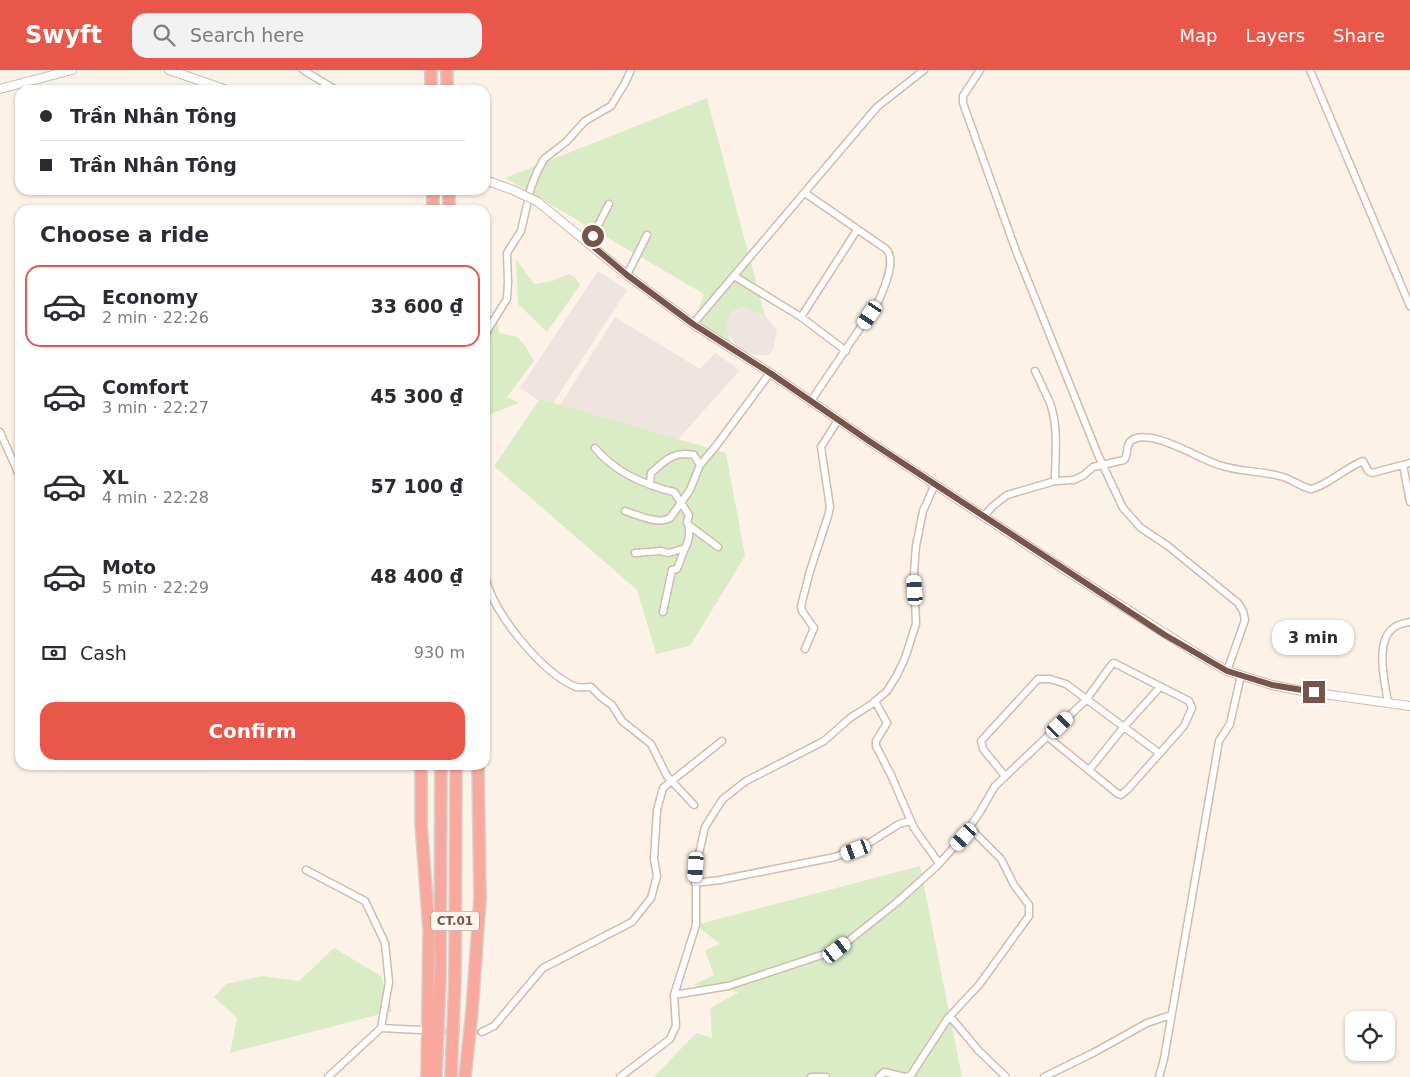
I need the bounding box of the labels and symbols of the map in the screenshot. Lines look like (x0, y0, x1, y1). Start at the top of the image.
route start (582, 225, 604, 247)
car (855, 298, 884, 332)
car (906, 575, 923, 605)
callout: 3 min (1273, 620, 1355, 654)
route end (1303, 681, 1325, 703)
car (1044, 709, 1076, 741)
car (948, 821, 979, 853)
car (839, 838, 872, 862)
car (687, 852, 704, 882)
road number: CT.01 (431, 911, 479, 930)
car (820, 935, 853, 965)

